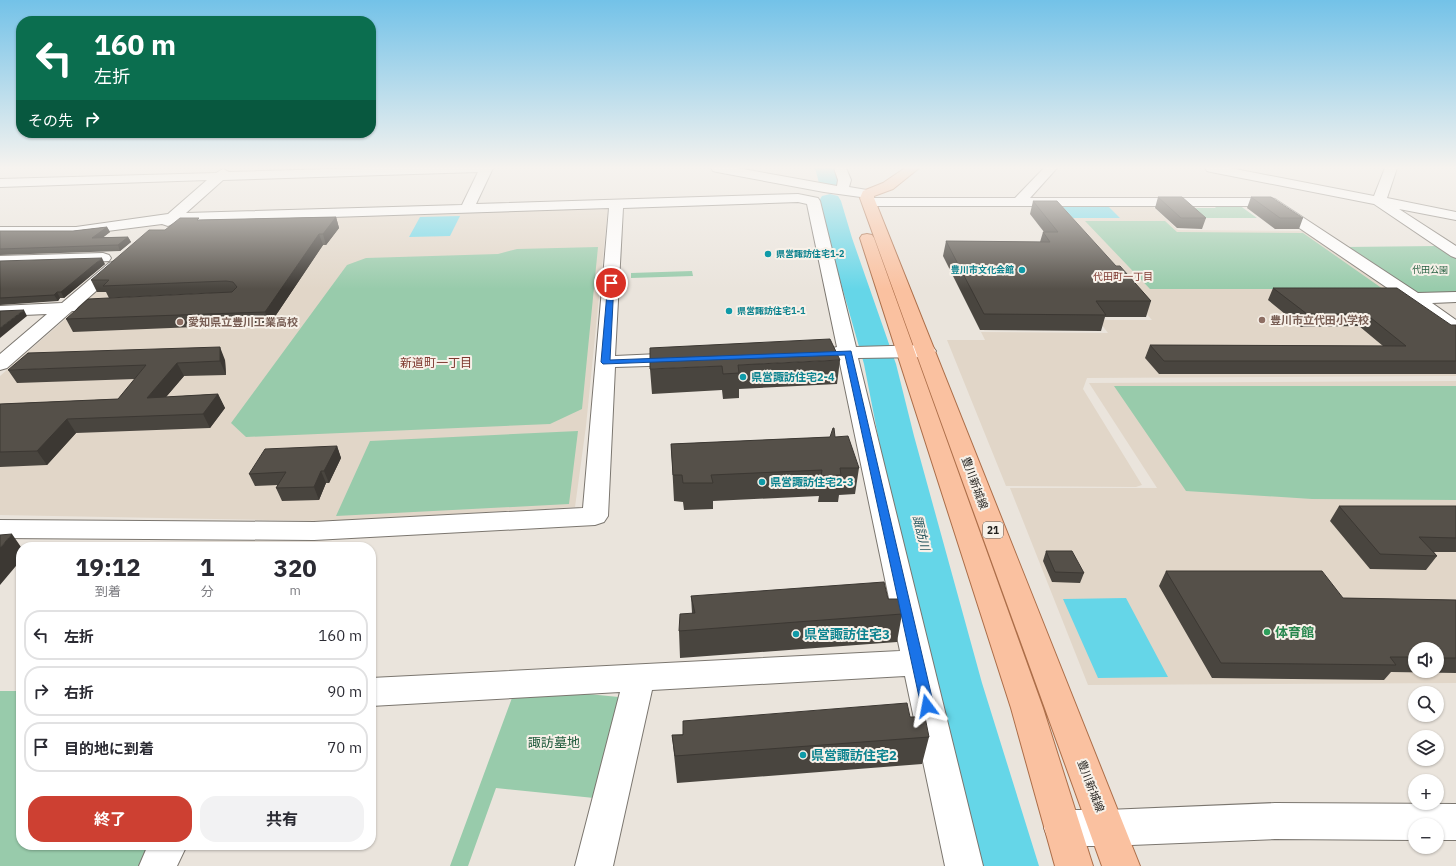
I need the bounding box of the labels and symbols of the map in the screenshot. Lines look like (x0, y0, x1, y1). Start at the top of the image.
place label: 県営諏訪住宅1-2 (776, 248, 844, 259)
marker: 県営諏訪住宅1-2 (763, 249, 773, 259)
place label: 豊川市文化会館 (951, 264, 1014, 275)
park label: 代田公園 (1412, 264, 1448, 275)
marker: 豊川市文化会館 (1017, 265, 1027, 275)
pin (594, 266, 628, 300)
district label: 代田町一丁目 (1093, 270, 1153, 283)
place label: 県営諏訪住宅1-1 (737, 305, 806, 316)
marker: 県営諏訪住宅1-1 (724, 306, 734, 316)
place label: 豊川市立代田小学校 (1270, 313, 1369, 327)
place label: 愛知県立豊川工業高校 (188, 315, 298, 329)
marker: 豊川市立代田小学校 (1257, 315, 1267, 325)
marker: 愛知県立豊川工業高校 (175, 317, 185, 327)
district label: 新道町一丁目 (400, 355, 472, 370)
place label: 県営諏訪住宅2-4 (751, 370, 835, 384)
marker: 県営諏訪住宅2-4 (738, 372, 748, 382)
street label: 豊川新城線 (959, 455, 991, 511)
place label: 県営諏訪住宅2-3 (770, 475, 854, 489)
marker: 県営諏訪住宅2-3 (757, 477, 767, 487)
water label: 諏訪川 (910, 514, 934, 554)
road number: 21 (983, 522, 1003, 538)
place label: 体育館 (1275, 624, 1314, 641)
place label: 県営諏訪住宅3 (804, 626, 890, 643)
marker: 体育館 (1262, 627, 1272, 637)
marker: 県営諏訪住宅3 (791, 629, 801, 639)
position arrow (906, 685, 948, 727)
park label: 諏訪墓地 (528, 734, 580, 751)
place label: 県営諏訪住宅2 (811, 747, 897, 764)
marker: 県営諏訪住宅2 (798, 750, 808, 760)
street label: 豊川新城線 (1075, 758, 1107, 814)

